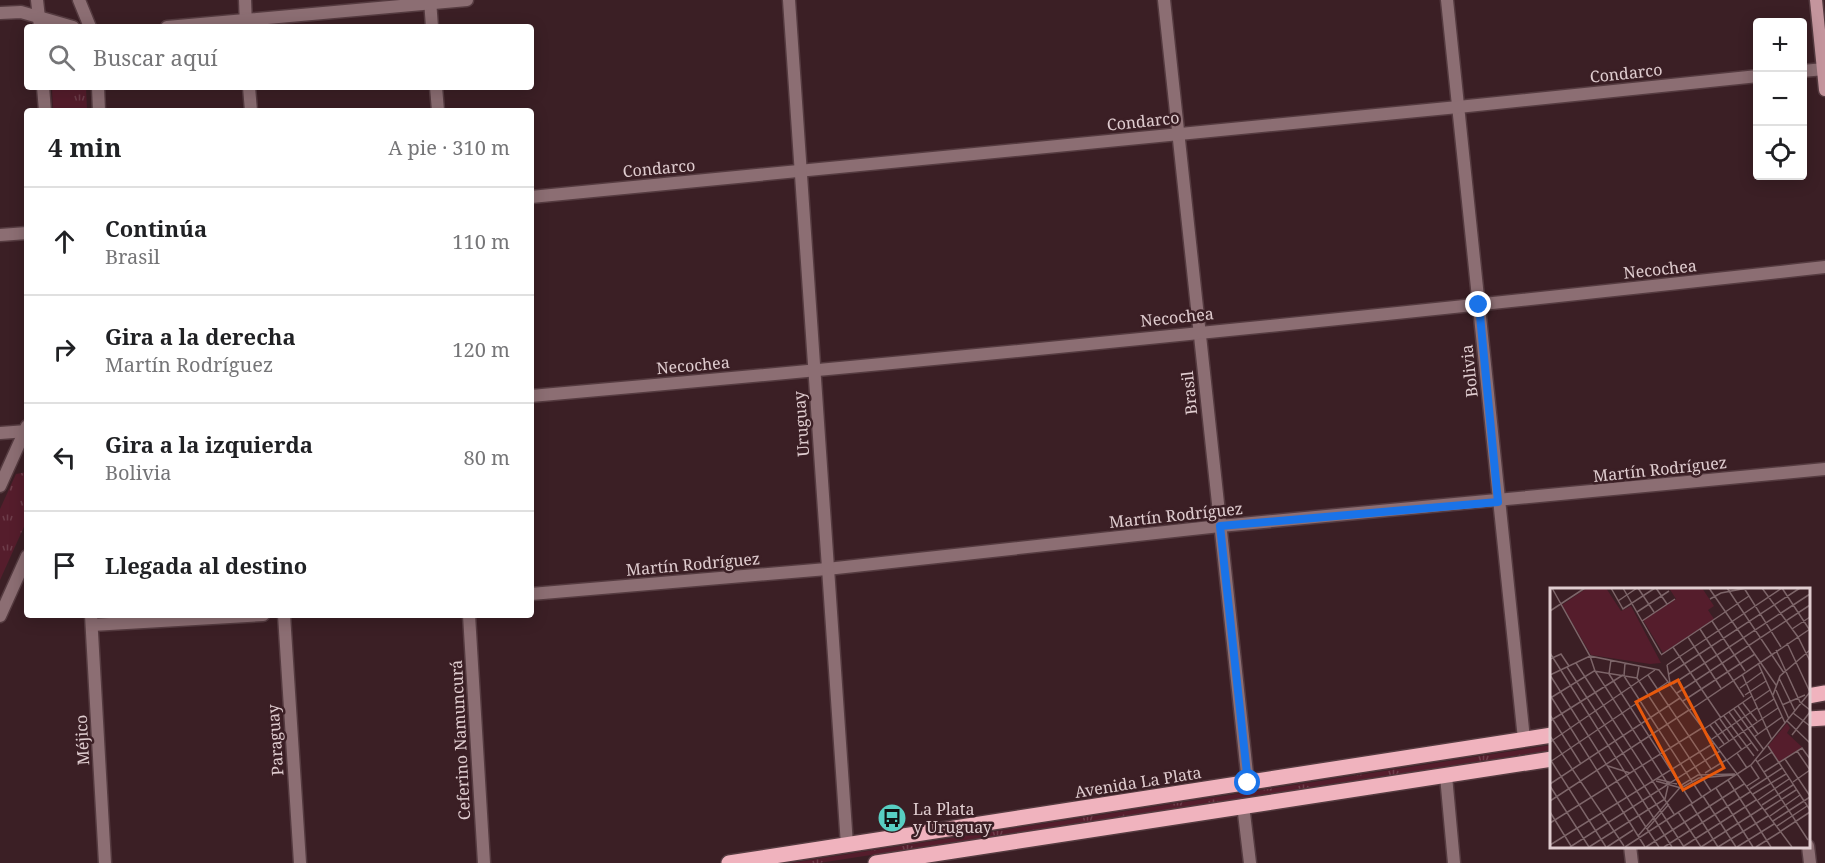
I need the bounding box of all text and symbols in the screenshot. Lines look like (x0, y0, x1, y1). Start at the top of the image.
map controls (1753, 18, 1807, 180)
button: + (1753, 18, 1807, 72)
search box (24, 24, 534, 90)
icon: search (45, 41, 78, 74)
text: Buscar aquí (93, 42, 217, 72)
street label: Condarco (1589, 58, 1663, 88)
button: − (1753, 72, 1807, 126)
street label: Condarco (1106, 106, 1180, 136)
button: locate (1753, 126, 1807, 180)
text: 4 min (48, 129, 122, 165)
text: A pie · 310 m (388, 134, 510, 161)
street label: Condarco (622, 154, 696, 182)
text: Continúa (105, 213, 207, 243)
icon: ahead (48, 225, 81, 258)
text: 110 m (452, 228, 510, 255)
text: Brasil (105, 243, 160, 270)
street label: Necochea (1622, 254, 1698, 284)
route end (1465, 291, 1491, 317)
street label: Necochea (1139, 302, 1215, 332)
text: Gira a la derecha (105, 321, 296, 351)
icon: right (48, 333, 81, 366)
text: 120 m (452, 336, 510, 363)
street label: Bolivia (1455, 343, 1483, 399)
text: Martín Rodríguez (105, 351, 273, 378)
street label: Necochea (655, 351, 731, 379)
street label: Brasil (1176, 370, 1202, 416)
street label: Uruguay (788, 390, 814, 458)
text: Gira a la izquierda (105, 429, 313, 459)
icon: left (48, 441, 81, 474)
text: 80 m (464, 444, 510, 471)
street label: Martín Rodríguez (1592, 451, 1728, 487)
text: Bolivia (105, 459, 171, 486)
street label: Martín Rodríguez (1108, 497, 1244, 533)
street label: Martín Rodríguez (625, 547, 761, 581)
icon: arrive (48, 549, 81, 582)
text: Llegada al destino (105, 550, 307, 580)
inset map (1550, 588, 1810, 848)
street label: Ceferino Namuncurá (445, 659, 475, 821)
street label: Paraguay (261, 703, 288, 776)
street label: Méjico (70, 714, 94, 766)
street label: Avenida La Plata (1073, 761, 1203, 803)
route start (1234, 769, 1260, 795)
place label: La Plata y Uruguay (913, 798, 993, 838)
bus stop icon: La Plata y Uruguay (876, 802, 908, 834)

